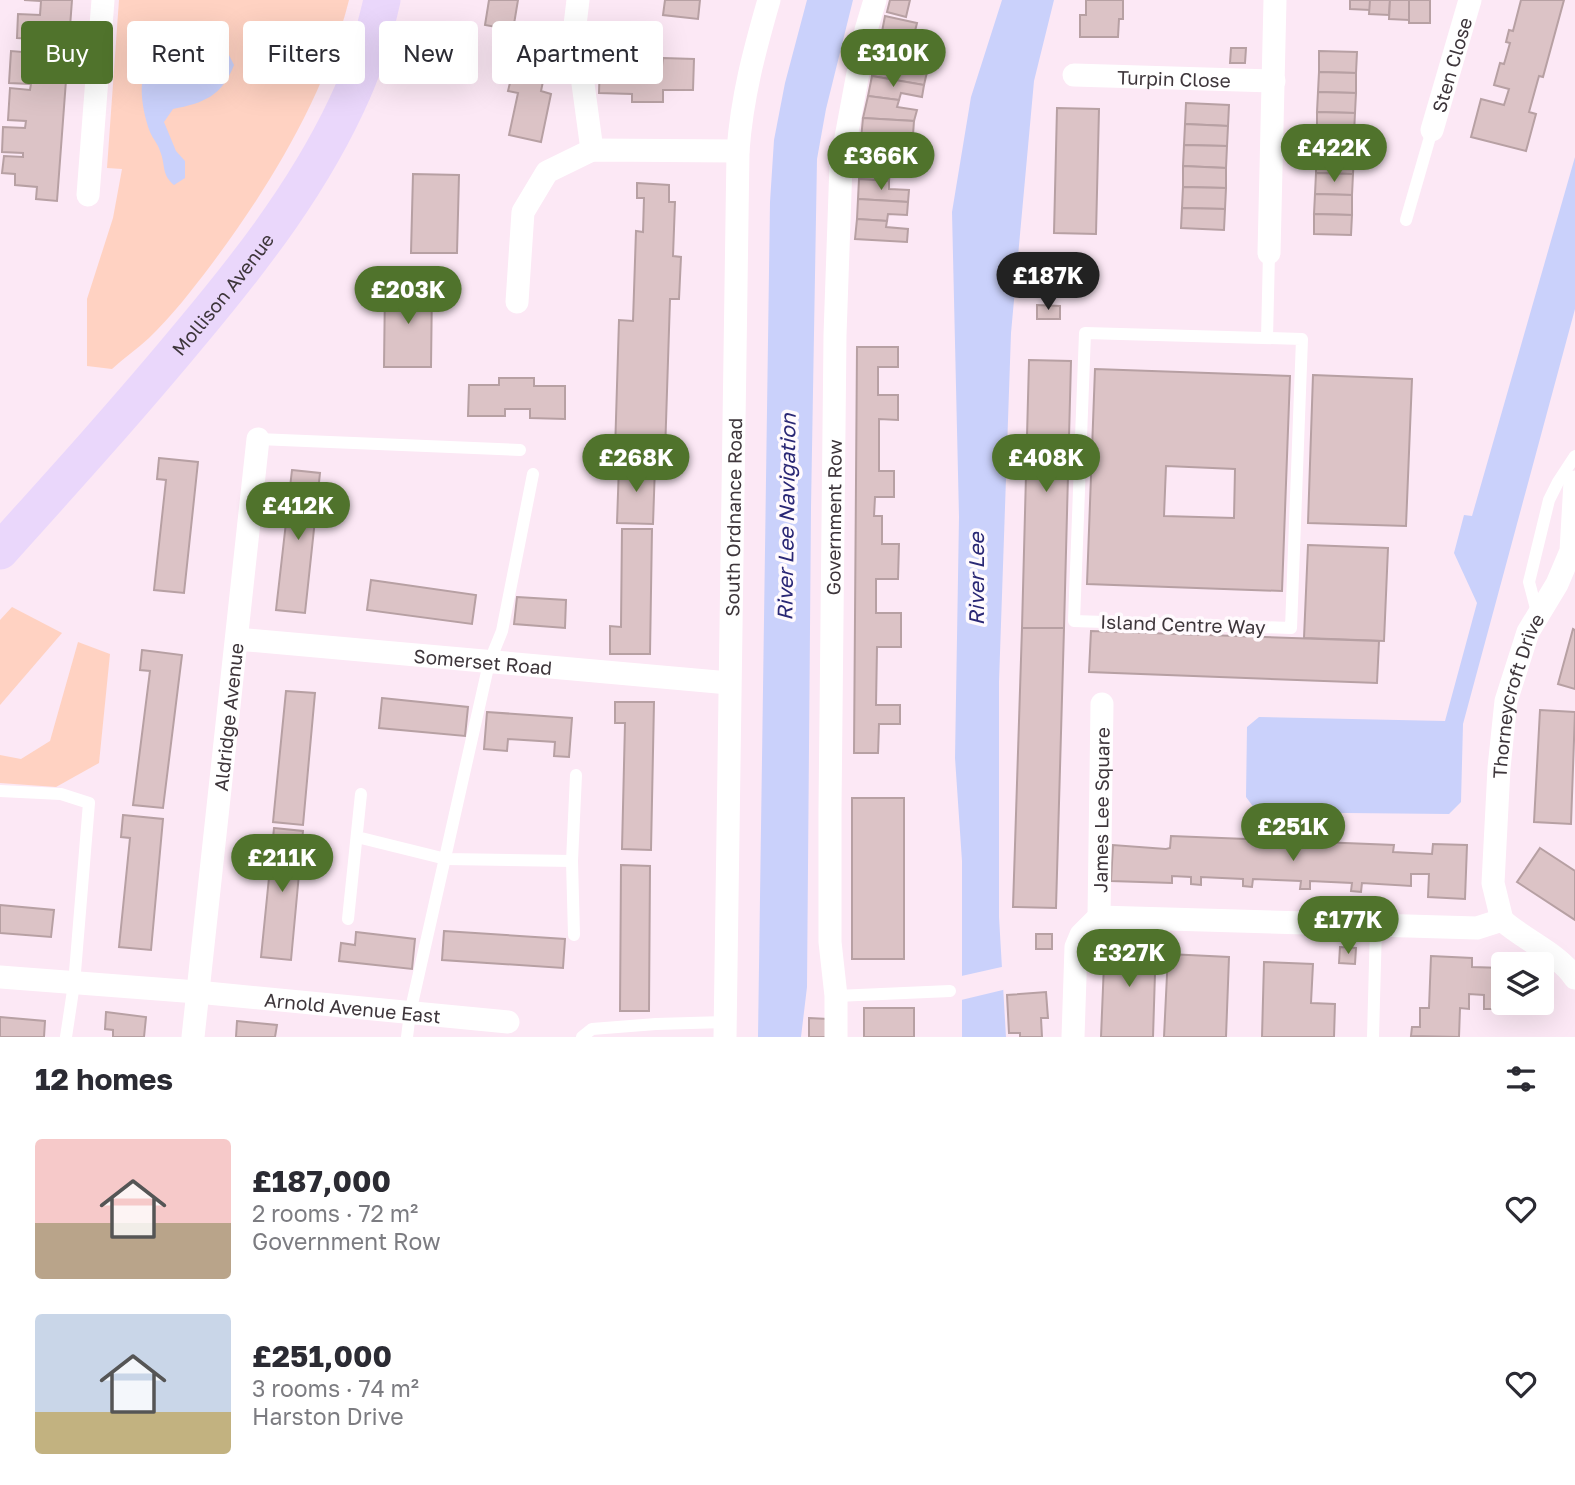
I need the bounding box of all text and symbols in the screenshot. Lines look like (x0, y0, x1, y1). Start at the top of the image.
street label: Sten Close (1426, 14, 1476, 115)
chip: Buy (21, 21, 113, 84)
chip: Rent (127, 21, 229, 84)
chip: Filters (243, 21, 365, 84)
chip: New (379, 21, 478, 84)
chip: Apartment (492, 21, 663, 84)
pin: £310K (844, 29, 942, 89)
text: £310K (857, 38, 929, 66)
street label: Turpin Close (1117, 65, 1231, 91)
pin: £422K (1285, 124, 1383, 184)
pin: £366K (832, 132, 930, 192)
text: £422K (1297, 133, 1371, 161)
text: £366K (843, 141, 919, 169)
street label: Mollison Avenue (166, 228, 278, 360)
pin: £187K (999, 252, 1097, 312)
text: £187K (1013, 261, 1083, 289)
pin: £203K (359, 266, 457, 326)
text: £203K (371, 275, 445, 303)
water label: River Lee Navigation (771, 412, 801, 621)
street label: South Ordnance Road (720, 417, 746, 617)
pin: £268K (587, 434, 685, 494)
pin: £408K (997, 434, 1095, 494)
street label: Government Row (821, 439, 845, 595)
text: £268K (598, 443, 674, 471)
text: £408K (1008, 443, 1084, 471)
pin: £412K (249, 482, 347, 542)
text: £412K (262, 491, 334, 519)
water label: River Lee (963, 531, 989, 626)
street label: Thorneycroft Drive (1487, 609, 1548, 779)
street label: Island Centre Way (1100, 610, 1266, 638)
street label: Aldridge Avenue (208, 642, 247, 792)
street label: Somerset Road (413, 643, 553, 679)
street label: James Lee Square (1088, 727, 1113, 893)
pin: £251K (1244, 804, 1342, 863)
text: £251K (1257, 812, 1329, 840)
pin: £211K (233, 834, 331, 894)
text: £211K (247, 843, 317, 871)
pin: £177K (1299, 897, 1397, 956)
text: £177K (1314, 905, 1382, 933)
pin: £327K (1080, 930, 1178, 989)
text: £327K (1093, 938, 1165, 966)
map controls (1491, 952, 1554, 1015)
button: layers (1491, 952, 1554, 1015)
street label: Arnold Avenue East (263, 987, 442, 1027)
icon: filters (1502, 1060, 1540, 1098)
text: 12 homes (35, 1061, 173, 1097)
text: £187,000 (252, 1163, 391, 1199)
icon: home (91, 1167, 175, 1251)
icon: heart (1502, 1190, 1540, 1228)
text: 2 rooms · 72 m² (252, 1199, 418, 1227)
text: Government Row (252, 1227, 441, 1255)
text: £251,000 (252, 1338, 392, 1374)
icon: home (91, 1342, 175, 1426)
icon: heart (1502, 1365, 1540, 1403)
text: 3 rooms · 74 m² (252, 1374, 419, 1402)
text: Harston Drive (252, 1402, 404, 1430)

